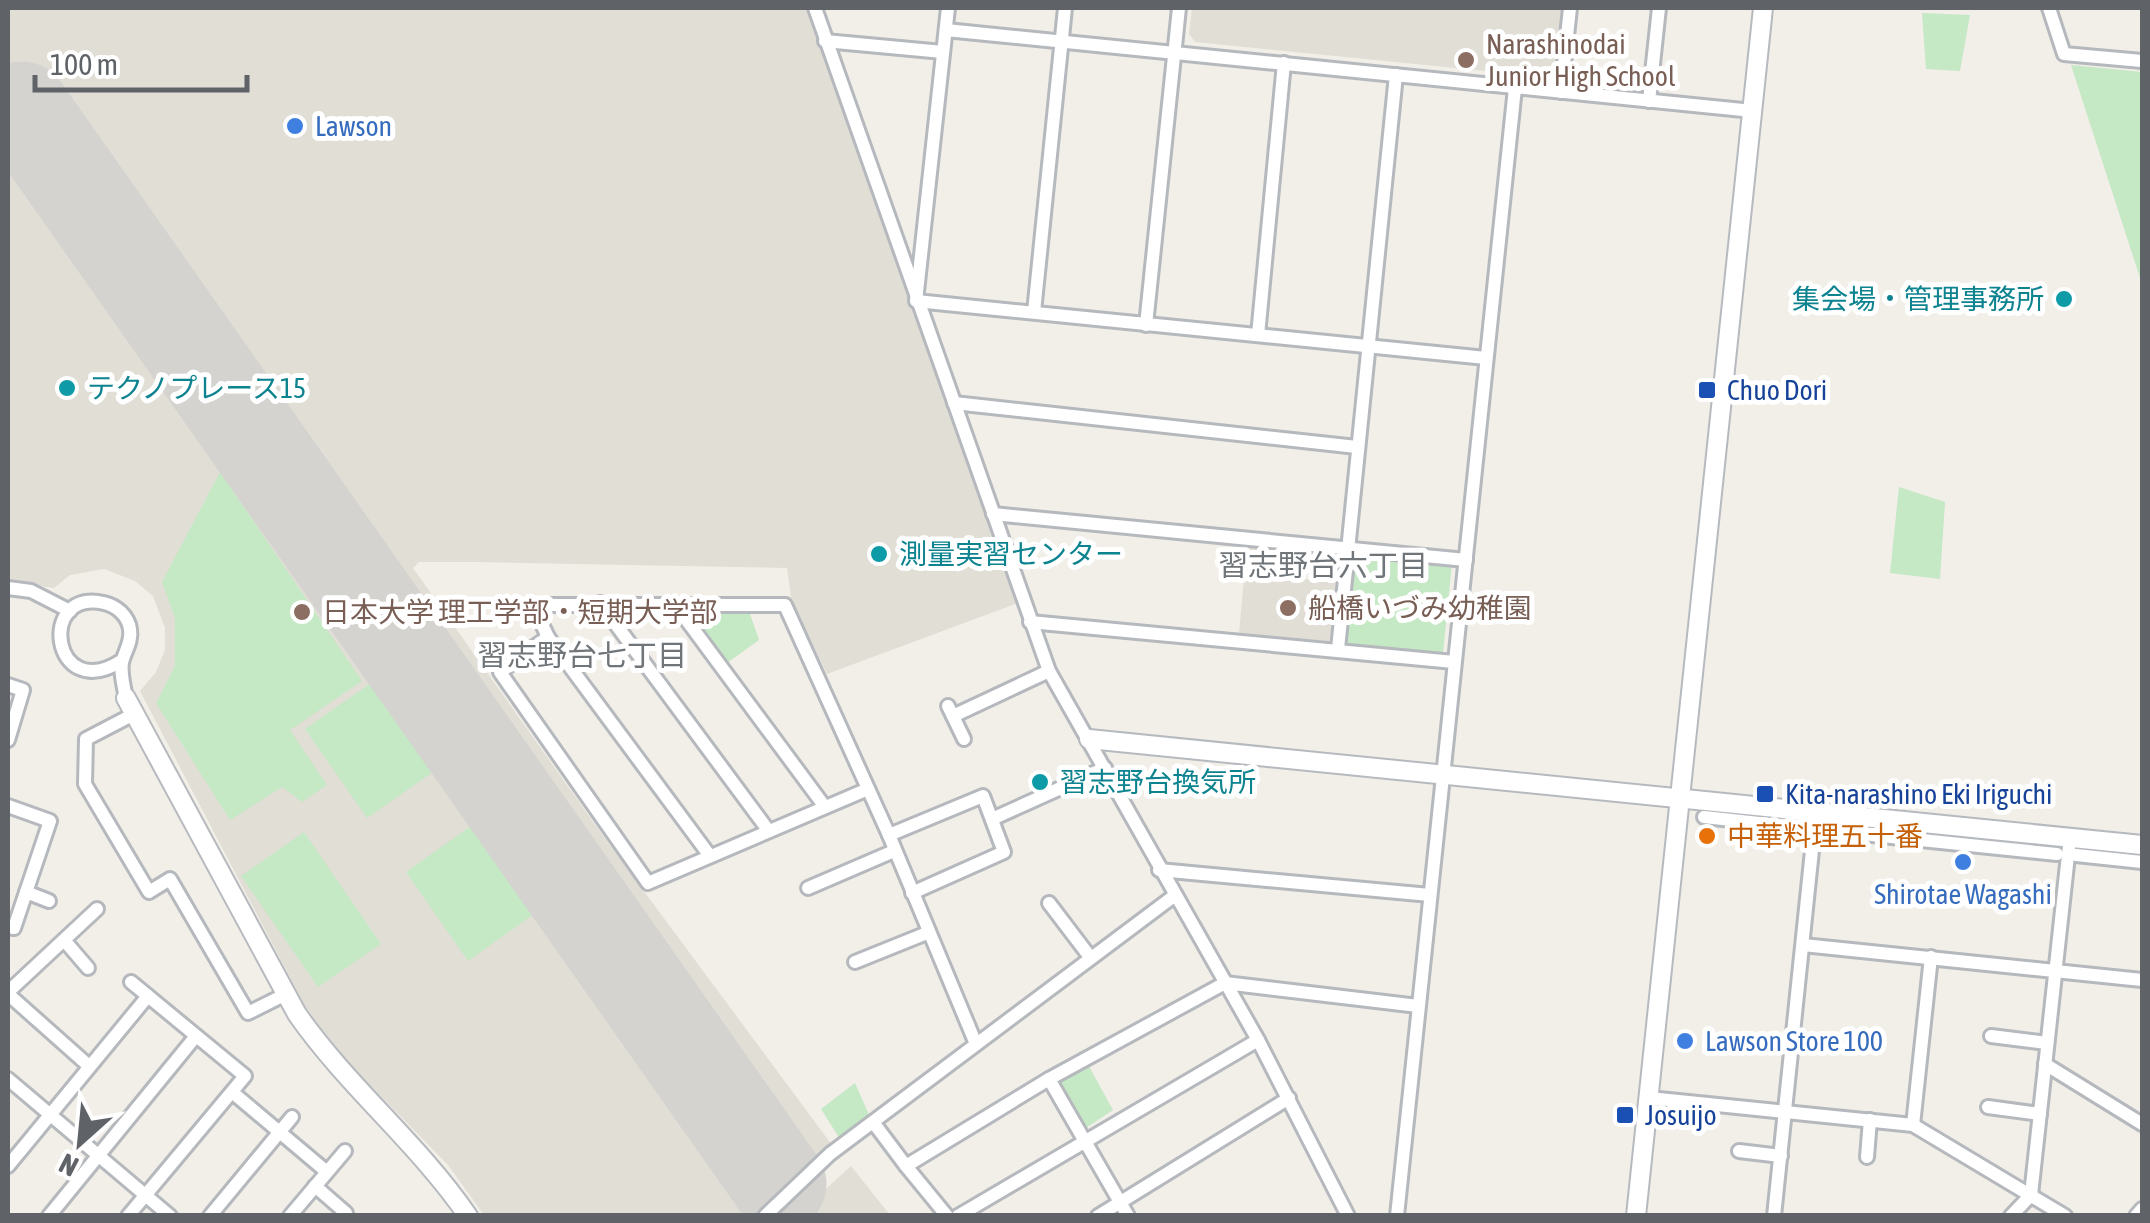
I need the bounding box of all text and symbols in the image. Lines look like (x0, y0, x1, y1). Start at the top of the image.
place label: Narashinodai Junior High School (1486, 28, 1676, 92)
scale bar (35, 30, 248, 92)
text: 100 m (50, 47, 118, 81)
marker: Narashinodai Junior High School (1455, 49, 1477, 71)
place label: Lawson (315, 110, 392, 142)
marker: Lawson (284, 115, 306, 137)
place label: 集会場・管理事務所 (1792, 283, 2044, 315)
marker: 集会場・管理事務所 (2053, 288, 2075, 310)
place label: テクノプレース15 (87, 372, 306, 404)
place label: Chuo Dori (1727, 374, 1827, 406)
marker: テクノプレース15 (56, 377, 78, 399)
marker: Chuo Dori (1696, 379, 1718, 401)
place label: 測量実習センター (899, 538, 1123, 570)
marker: 測量実習センター (868, 543, 890, 565)
district label: 習志野台六丁目 (1218, 548, 1428, 582)
place label: 船橋いづみ幼稚園 (1308, 592, 1532, 624)
place label: 日本大学 理工学部・短期大学部 (322, 596, 718, 628)
marker: 船橋いづみ幼稚園 (1277, 597, 1299, 619)
marker: 日本大学 理工学部・短期大学部 (291, 601, 313, 623)
district label: 習志野台七丁目 (477, 638, 687, 672)
place label: 習志野台換気所 (1060, 766, 1256, 798)
marker: 習志野台換気所 (1029, 771, 1051, 793)
place label: Kita-narashino Eki Iriguchi (1785, 778, 2053, 810)
marker: Kita-narashino Eki Iriguchi (1754, 783, 1776, 805)
place label: 中華料理五十番 (1727, 820, 1923, 852)
marker: 中華料理五十番 (1696, 825, 1718, 847)
marker: Shirotae Wagashi (1952, 851, 1974, 873)
place label: Shirotae Wagashi (1874, 878, 2052, 910)
place label: Lawson Store 100 (1705, 1025, 1883, 1057)
marker: Lawson Store 100 (1674, 1030, 1696, 1052)
north arrow (30, 1093, 130, 1193)
place label: Josuijo (1645, 1099, 1717, 1131)
marker: Josuijo (1614, 1104, 1636, 1126)
text: N (54, 1147, 83, 1183)

